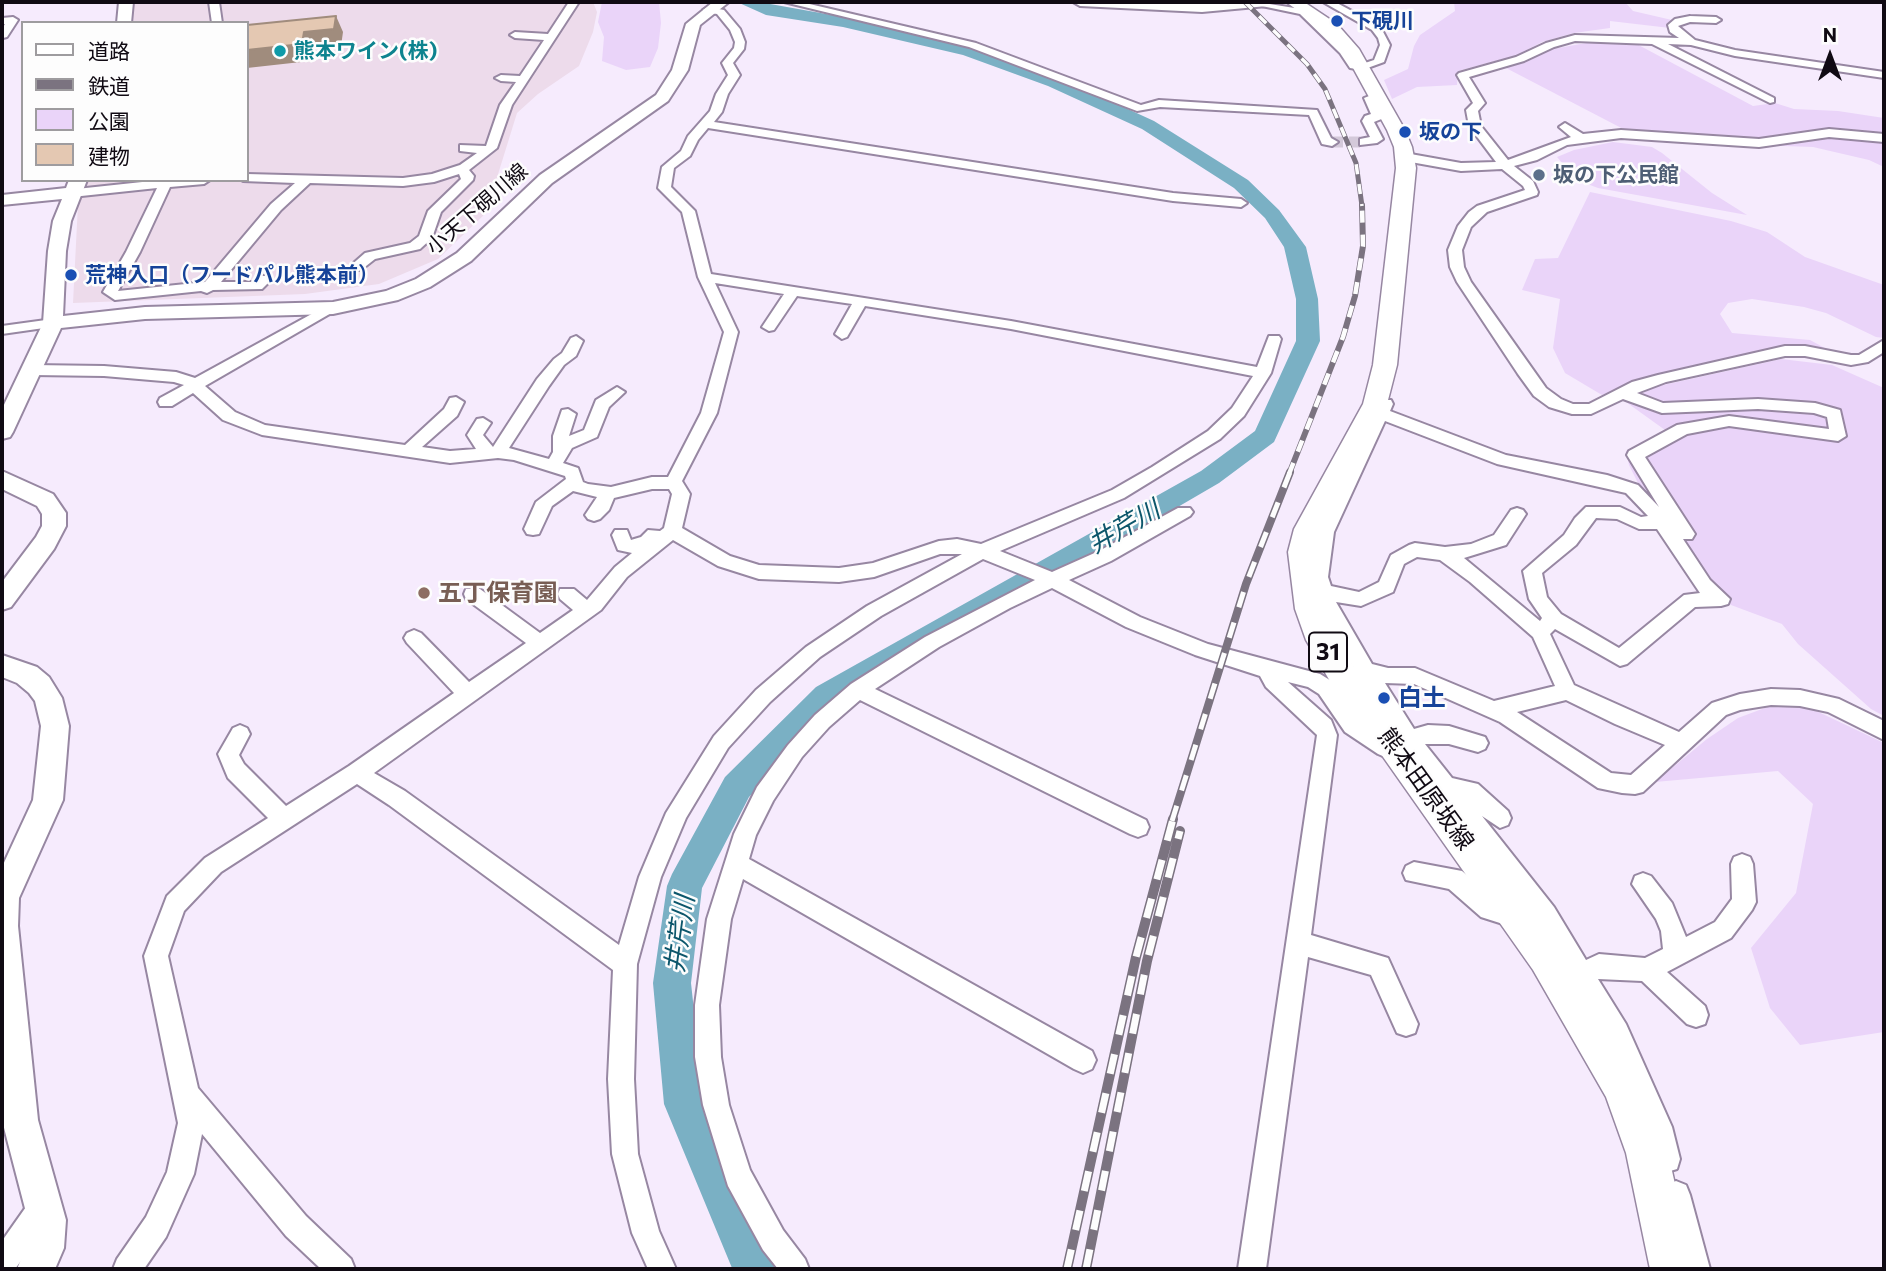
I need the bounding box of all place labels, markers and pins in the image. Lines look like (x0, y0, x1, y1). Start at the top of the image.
place label: 下硯川 (1351, 8, 1414, 34)
marker: 下硯川 (1329, 13, 1345, 29)
place label: 熊本ワイン(株) (294, 38, 437, 64)
marker: 熊本ワイン(株) (272, 43, 288, 59)
place label: 坂の下 (1419, 119, 1482, 145)
marker: 坂の下 (1397, 124, 1413, 140)
place label: 坂の下公民館 (1553, 162, 1679, 188)
marker: 坂の下公民館 (1531, 167, 1547, 183)
place label: 荒神入口（フードパル熊本前） (85, 262, 379, 288)
marker: 荒神入口（フードパル熊本前） (63, 267, 79, 283)
place label: 五丁保育園 (438, 579, 558, 607)
marker: 五丁保育園 (416, 585, 432, 601)
place label: 白土 (1398, 684, 1446, 712)
marker: 白土 (1376, 690, 1392, 706)

